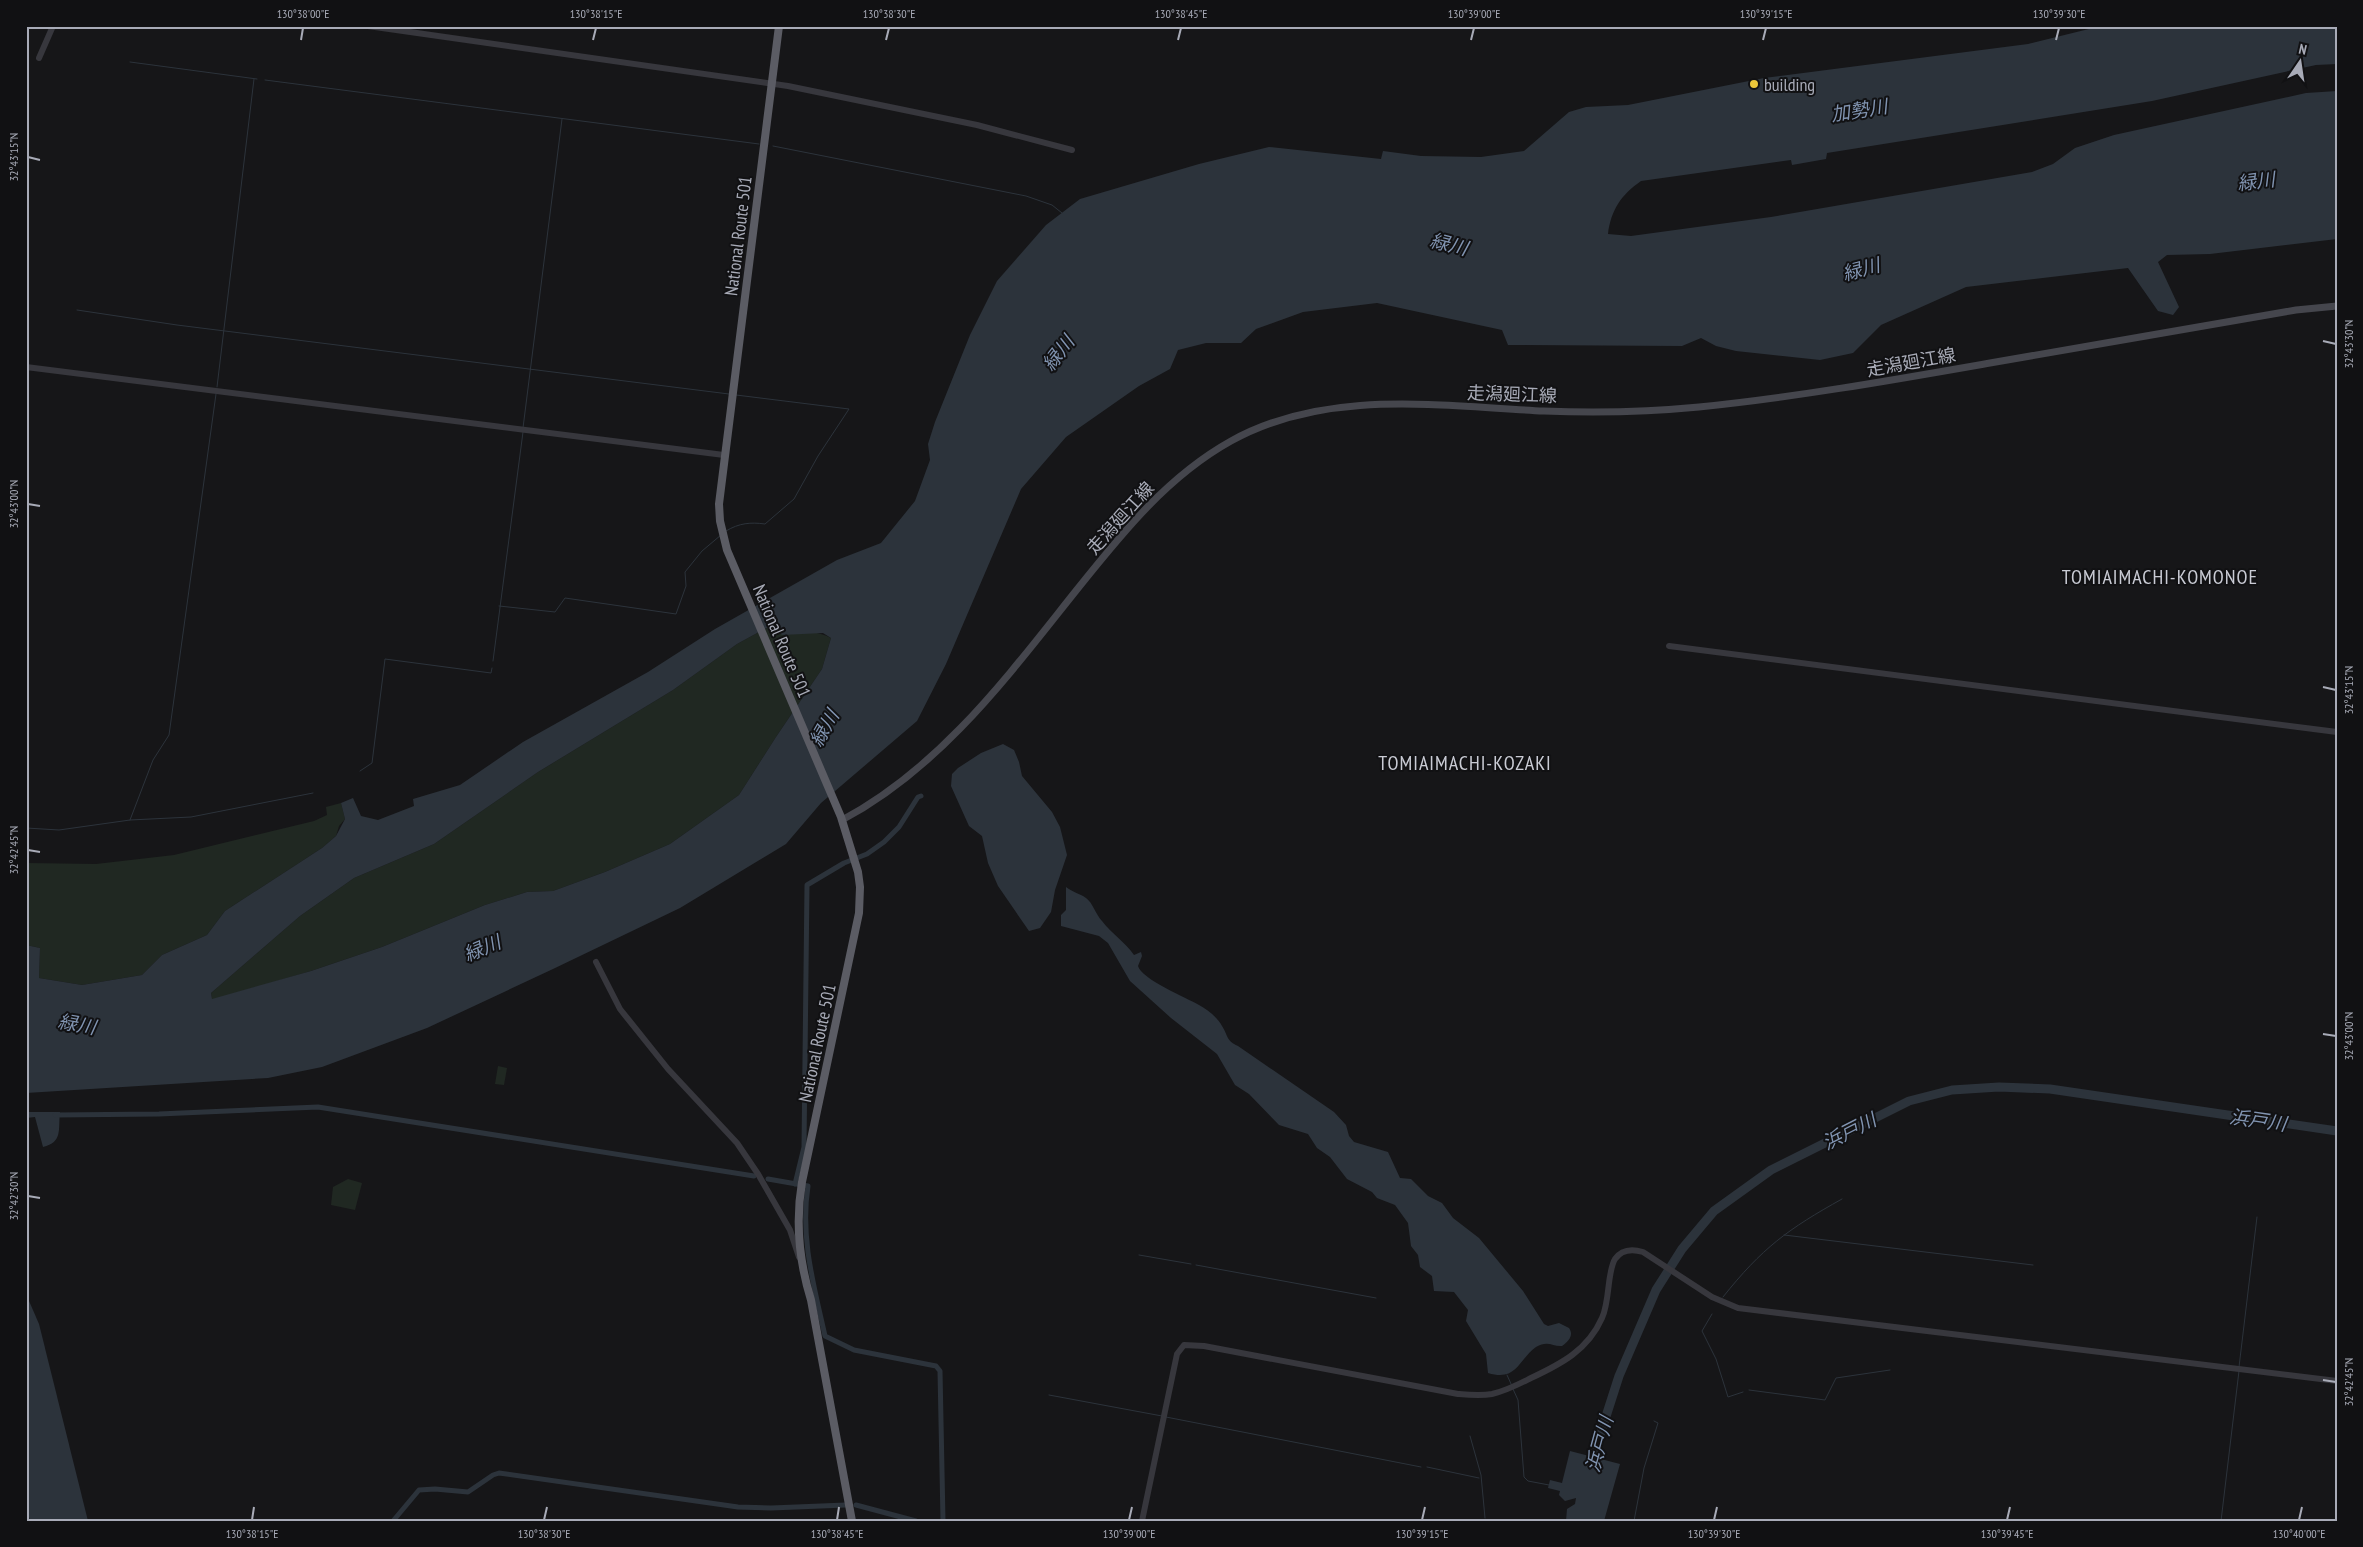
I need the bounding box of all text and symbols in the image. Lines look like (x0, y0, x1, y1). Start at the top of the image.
text: 130°38'00"E (277, 6, 329, 21)
text: 130°38'15"E (570, 6, 622, 21)
text: 130°38'30"E (863, 6, 915, 21)
text: 130°38'45"E (1155, 6, 1207, 21)
text: 130°39'00"E (1448, 6, 1500, 21)
text: 130°39'15"E (1740, 6, 1792, 21)
text: 130°39'30"E (2033, 6, 2085, 21)
north arrow (2276, 38, 2326, 88)
text: N (2297, 40, 2309, 59)
place label: building (1764, 73, 1815, 96)
marker: building (1748, 78, 1760, 90)
water label: 加勢川 (1829, 93, 1891, 126)
text: 32°43'15"N (6, 133, 21, 181)
water label: 緑川 (2236, 167, 2278, 195)
street label: National Route 501 (719, 175, 757, 297)
water label: 緑川 (1428, 228, 1472, 261)
water label: 緑川 (1840, 252, 1884, 286)
text: 32°43'30"N (2341, 320, 2356, 368)
water label: 緑川 (1037, 329, 1080, 375)
street label: 走潟廻江線 (1865, 343, 1957, 381)
street label: 走潟廻江線 (1467, 381, 1557, 407)
street label: 走潟廻江線 (1081, 477, 1159, 559)
text: 32°43'00"N (6, 480, 21, 528)
district label: TOMIAIMACHI-KOMONOE (2062, 564, 2258, 590)
street label: National Route 501 (748, 581, 816, 701)
text: 32°43'15"N (2341, 666, 2356, 714)
water label: 緑川 (804, 704, 845, 750)
district label: TOMIAIMACHI-KOZAKI (1378, 750, 1552, 776)
text: 32°42'45"N (6, 826, 21, 874)
water label: 緑川 (460, 929, 506, 966)
street label: National Route 501 (793, 982, 841, 1104)
water label: 緑川 (56, 1009, 100, 1039)
text: 32°43'00"N (2341, 1012, 2356, 1060)
water label: 浜戸川 (2228, 1104, 2290, 1136)
water label: 浜戸川 (1818, 1106, 1882, 1155)
text: 32°42'30"N (6, 1172, 21, 1220)
text: 32°42'45"N (2341, 1358, 2356, 1406)
water label: 浜戸川 (1580, 1411, 1618, 1475)
text: 130°38'15"E (226, 1526, 278, 1541)
text: 130°38'30"E (518, 1526, 570, 1541)
text: 130°38'45"E (811, 1526, 863, 1541)
text: 130°39'00"E (1103, 1526, 1155, 1541)
text: 130°39'15"E (1396, 1526, 1448, 1541)
text: 130°39'30"E (1688, 1526, 1740, 1541)
text: 130°39'45"E (1981, 1526, 2033, 1541)
text: 130°40'00"E (2273, 1526, 2325, 1541)

